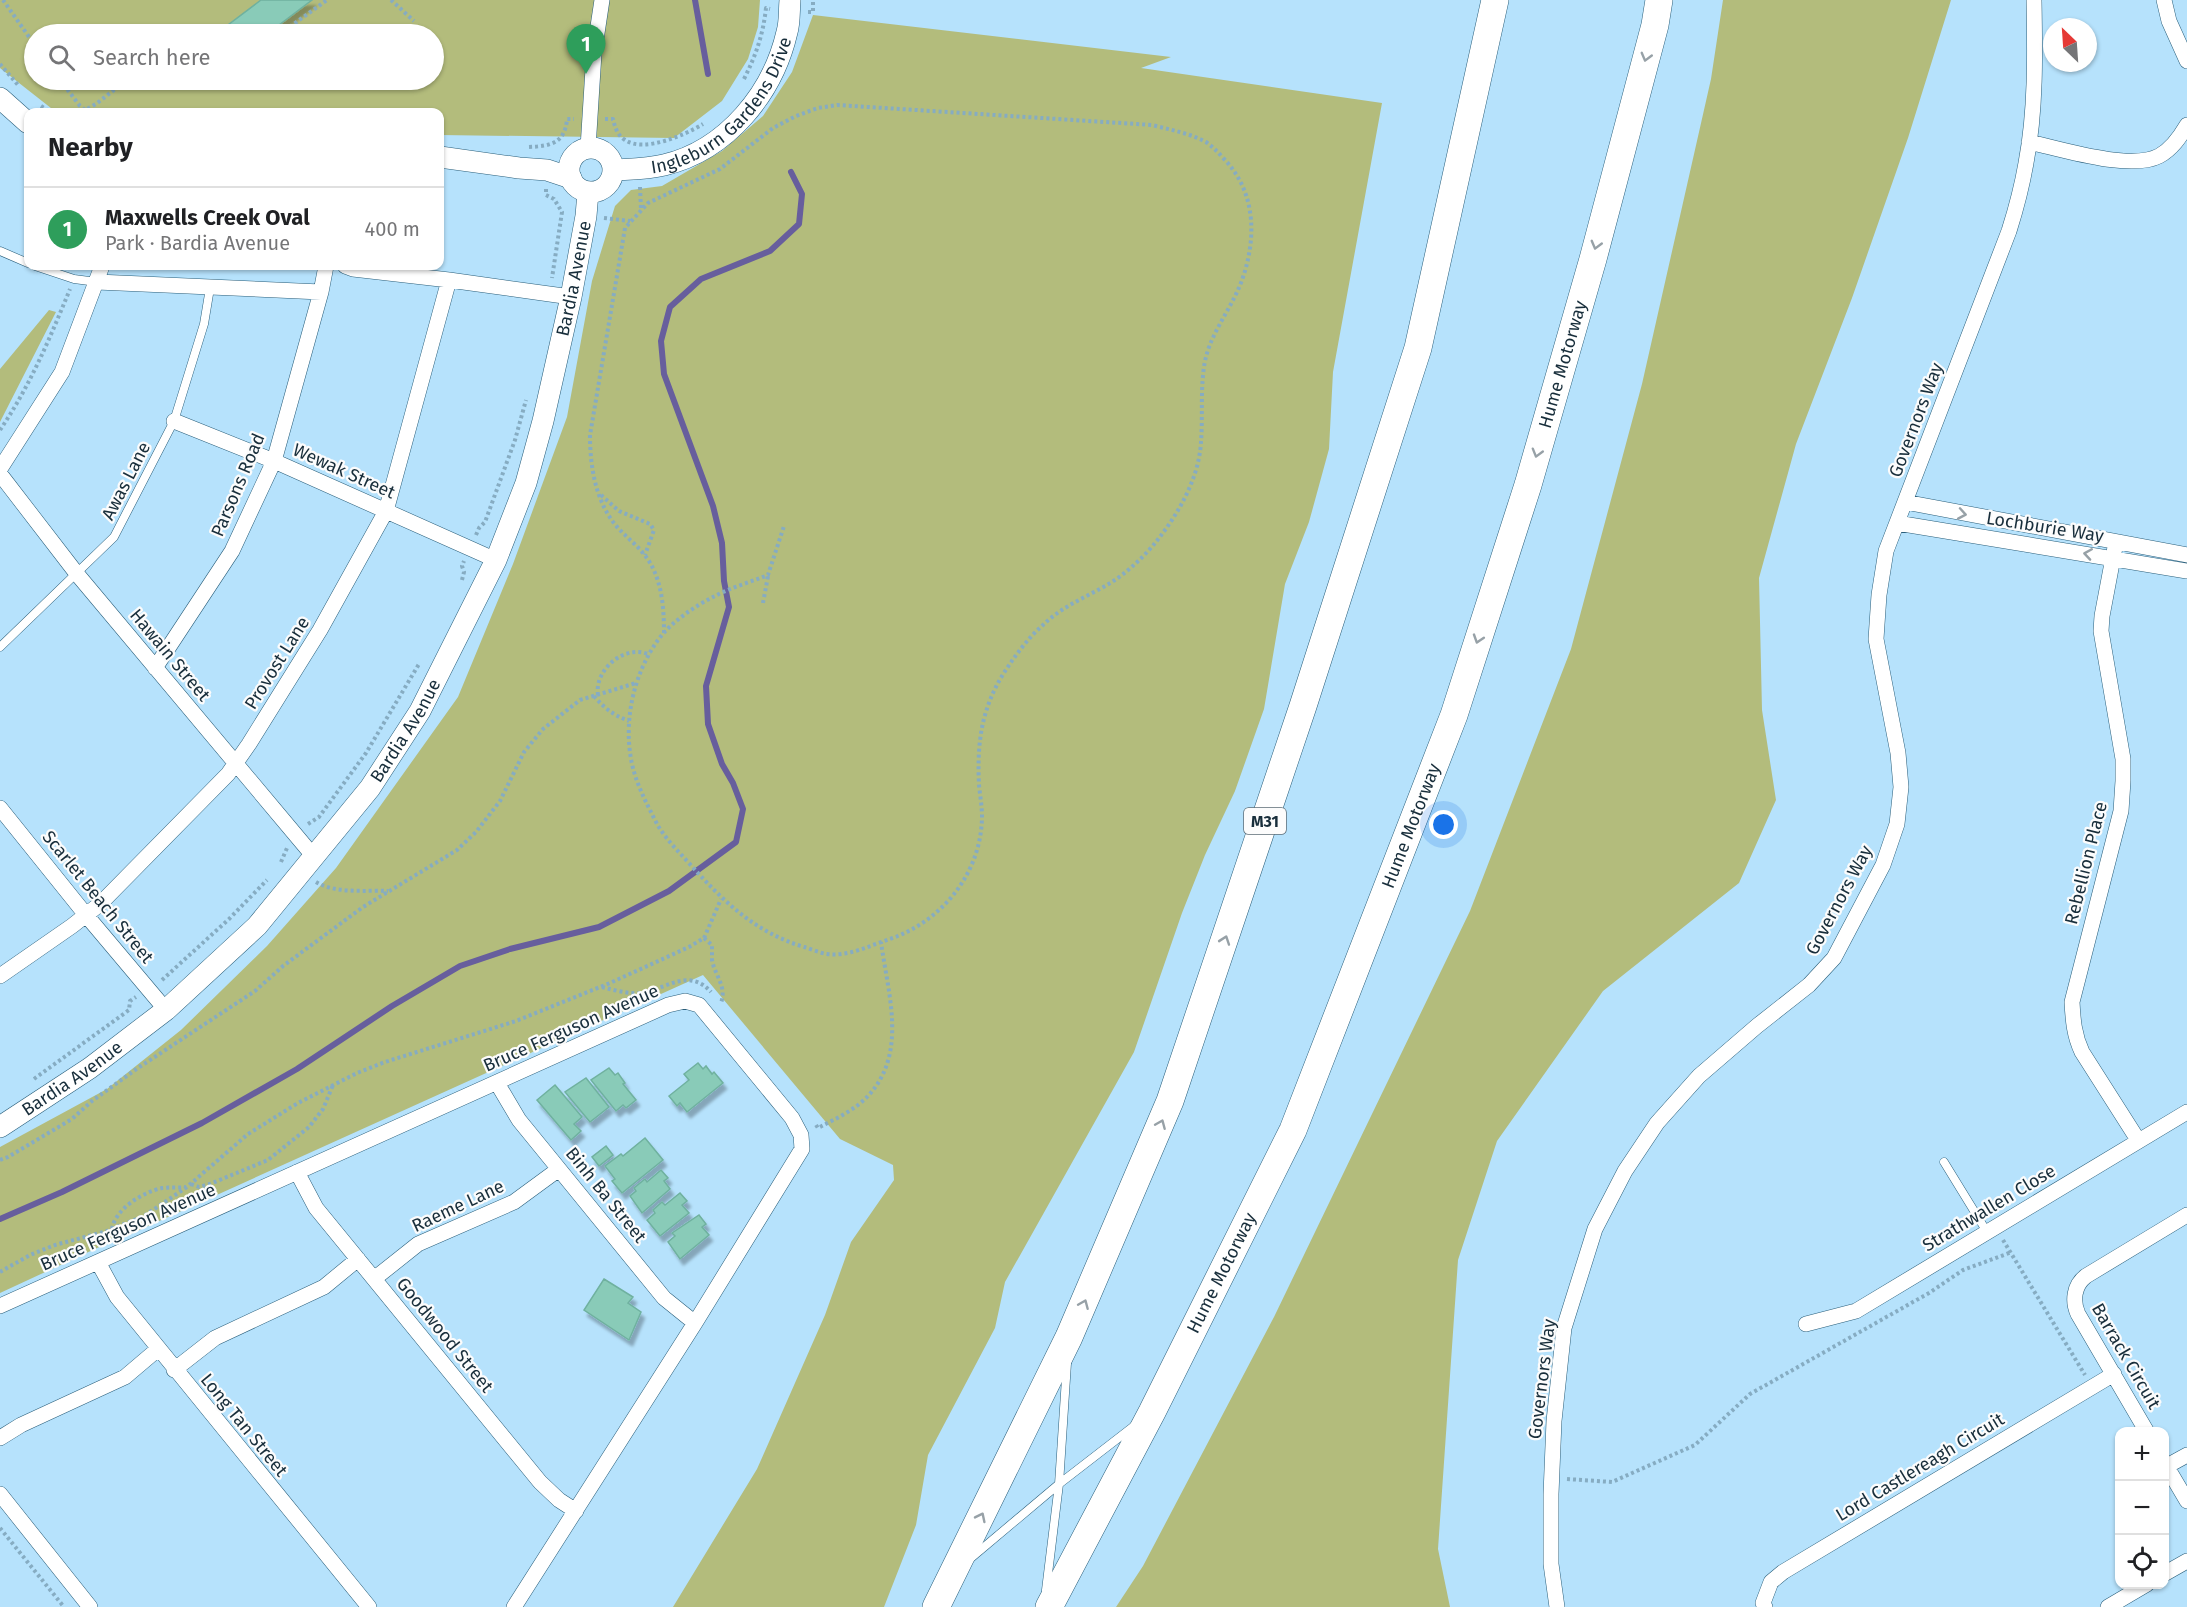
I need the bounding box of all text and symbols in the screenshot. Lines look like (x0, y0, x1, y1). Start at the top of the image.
north arrow (2043, 18, 2097, 72)
search box (24, 24, 444, 90)
pin: 1 (566, 25, 606, 74)
street label: Ingleburn Gardens Drive (649, 35, 796, 178)
icon: search (45, 41, 78, 74)
text: Search here (93, 44, 211, 71)
one-way arrow (1641, 52, 1654, 62)
text: Nearby (48, 132, 133, 163)
text: Maxwells Creek Oval (105, 204, 310, 231)
text: 1 (63, 217, 72, 241)
text: 400 m (365, 217, 420, 241)
street label: Bardia Avenue (551, 219, 596, 338)
text: Park · Bardia Avenue (105, 231, 290, 255)
one-way arrow (1591, 240, 1604, 250)
street label: Hume Motorway (1534, 298, 1592, 431)
street label: Governors Way (1884, 359, 1948, 480)
street label: Parsons Road (206, 430, 270, 540)
street label: Awas Lane (97, 438, 155, 524)
street label: Wewak Street (289, 439, 399, 504)
one-way arrow (1532, 447, 1544, 458)
one-way arrow (1957, 507, 1967, 520)
street label: Lochburie Way (1985, 507, 2105, 547)
one-way arrow (2083, 549, 2092, 561)
street label: Hawain Street (125, 604, 215, 706)
street label: Provost Lane (240, 613, 314, 713)
one-way arrow (1473, 633, 1486, 644)
street label: Bardia Avenue (366, 675, 445, 787)
street label: Hume Motorway (1377, 760, 1445, 891)
street label: Rebellion Place (2060, 799, 2112, 927)
road number: M31 (1244, 808, 1286, 834)
your location (1429, 810, 1458, 839)
street label: Scarlet Beach Street (38, 826, 159, 968)
street label: Governors Way (1801, 841, 1877, 959)
one-way arrow (1217, 935, 1230, 946)
street label: Bruce Ferguson Avenue (480, 979, 662, 1077)
street label: Bardia Avenue (18, 1036, 127, 1121)
one-way arrow (1153, 1120, 1165, 1131)
street label: Binh Ba Street (561, 1143, 651, 1247)
street label: Strathwallen Close (1919, 1160, 2059, 1256)
street label: Raeme Lane (408, 1175, 508, 1237)
street label: Bruce Ferguson Avenue (37, 1178, 219, 1276)
street label: Hume Motorway (1182, 1209, 1261, 1337)
street label: Goodwood Street (392, 1273, 498, 1397)
one-way arrow (1076, 1299, 1088, 1310)
street label: Barrack Circuit (2087, 1299, 2165, 1413)
street label: Governors Way (1524, 1317, 1560, 1440)
street label: Long Tan Street (196, 1369, 293, 1481)
street label: Lord Castlereagh Circuit (1832, 1408, 2009, 1526)
map controls (2115, 1427, 2169, 1589)
button: + (2115, 1427, 2169, 1481)
button: − (2115, 1481, 2169, 1535)
one-way arrow (974, 1513, 986, 1524)
button: locate (2115, 1535, 2169, 1589)

